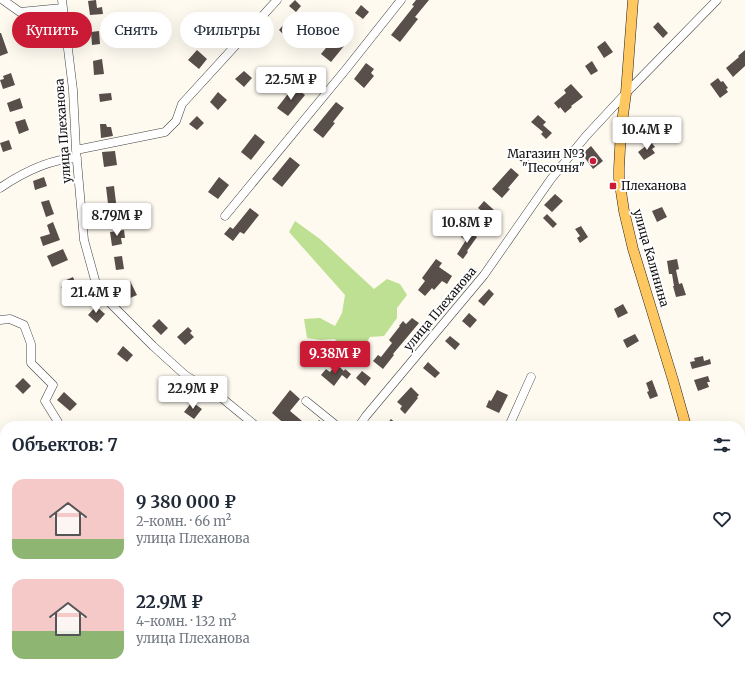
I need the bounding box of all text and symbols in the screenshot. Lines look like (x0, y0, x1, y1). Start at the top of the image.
chip: Купить (12, 12, 92, 48)
chip: Снять (100, 12, 172, 48)
chip: Фильтры (180, 12, 274, 48)
chip: Новое (282, 12, 354, 48)
pin: 22.5M ₽ (254, 67, 328, 101)
text: 22.5M ₽ (265, 71, 317, 88)
street label: улица Плеханова (51, 78, 74, 184)
pin: 10.4M ₽ (610, 117, 684, 151)
text: 10.4M ₽ (622, 121, 672, 138)
place label: Магазин №3 "Песочня" (507, 146, 585, 175)
marker: Магазин №3 "Песочня" (588, 156, 598, 166)
place label: Плеханова (621, 178, 687, 193)
marker: Плеханова (608, 181, 618, 191)
pin: 8.79M ₽ (80, 203, 154, 237)
text: 8.79M ₽ (91, 207, 143, 224)
street label: улица Калинина (630, 207, 673, 309)
pin: 10.8M ₽ (430, 210, 504, 244)
text: 10.8M ₽ (442, 214, 493, 231)
street label: улица Плеханова (400, 263, 479, 354)
pin: 21.4M ₽ (59, 280, 133, 314)
text: 21.4M ₽ (71, 284, 121, 301)
pin: 9.38M ₽ (298, 341, 372, 375)
text: 9.38M ₽ (309, 345, 361, 362)
pin: 22.9M ₽ (156, 376, 230, 410)
text: 22.9M ₽ (167, 380, 219, 397)
text: Объектов: 7 (12, 434, 118, 456)
icon: filters (711, 434, 733, 456)
text: 9 380 000 ₽ (136, 491, 236, 513)
icon: home (44, 495, 92, 543)
icon: heart (711, 508, 733, 530)
text: 2-комн. · 66 m² (136, 513, 231, 530)
text: улица Плеханова (136, 530, 250, 547)
text: 22.9M ₽ (136, 591, 203, 613)
icon: home (44, 595, 92, 643)
icon: heart (711, 608, 733, 630)
text: 4-комн. · 132 m² (136, 613, 237, 630)
text: улица Плеханова (136, 630, 250, 647)

